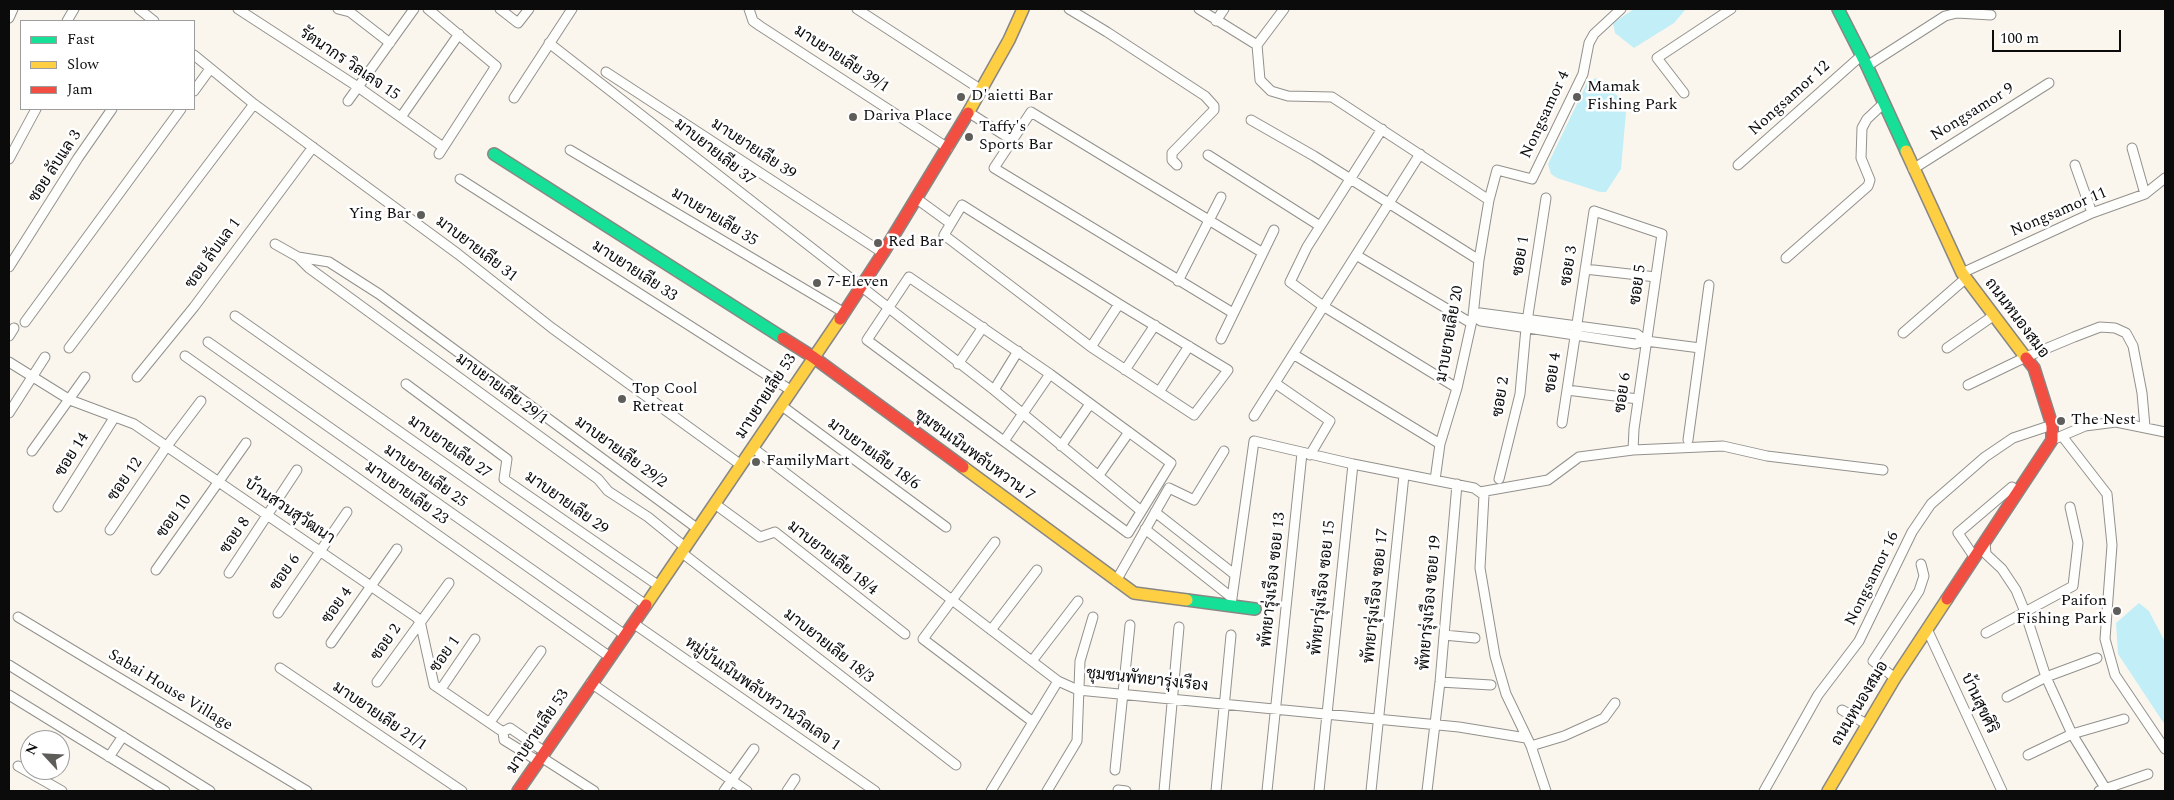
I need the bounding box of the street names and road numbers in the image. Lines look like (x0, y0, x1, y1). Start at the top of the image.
street label: มาบยายเลีย 39/1 (790, 22, 892, 98)
street label: รัตนากร วิลเลจ 15 (295, 24, 403, 106)
street label: Nongsamor 12 (1745, 57, 1835, 141)
street label: Nongsamor 4 (1517, 68, 1575, 162)
street label: Nongsamor 9 (1928, 80, 2018, 146)
street label: มาบยายเลีย 37 (670, 115, 758, 191)
street label: มาบยายเลีย 39 (707, 115, 799, 185)
street label: ซอย ลับแล 3 (25, 127, 87, 207)
street label: Nongsamor 11 (2008, 184, 2110, 242)
street label: มาบยายเลีย 35 (667, 185, 761, 251)
street label: มาบยายเลีย 31 (431, 213, 521, 287)
street label: ซอย ลับแล 1 (182, 215, 246, 293)
street label: ซอย 1 (1509, 235, 1535, 277)
street label: มาบยายเลีย 33 (588, 237, 680, 307)
street label: ซอย 3 (1557, 245, 1583, 287)
street label: ซอย 5 (1627, 264, 1651, 306)
street label: ถนนหนองสมอ (1980, 275, 2052, 363)
street label: มาบยายเลีย 20 (1433, 284, 1469, 384)
street label: มาบยายเลีย 29/1 (451, 350, 551, 430)
street label: มาบยายเลีย 53 (732, 351, 802, 443)
street label: ซอย 4 (1542, 352, 1566, 394)
street label: ซอย 6 (1612, 372, 1636, 414)
street label: ซอย 2 (1489, 376, 1515, 418)
street label: ชุมชนเนินพลับหวาน 7 (910, 406, 1038, 506)
street label: มาบยายเลีย 27 (404, 412, 494, 484)
street label: มาบยายเลีย 29/2 (570, 413, 670, 493)
street label: มาบยายเลีย 18/6 (823, 415, 923, 495)
street label: ซอย 14 (52, 429, 94, 481)
street label: มาบยายเลีย 25 (380, 441, 470, 513)
street label: ซอย 12 (105, 455, 147, 505)
street label: มาบยายเลีย 23 (361, 458, 451, 530)
street label: มาบยายเลีย 29 (521, 468, 611, 540)
street label: บ้านสวนสุวัฒนา (240, 475, 338, 549)
street label: ซอย 10 (153, 492, 197, 542)
street label: พัทยารุ่งเรือง ซอย 13 (1257, 512, 1291, 648)
street label: ซอย 8 (217, 514, 255, 558)
street label: มาบยายเลีย 18/4 (783, 518, 881, 600)
street label: พัทยารุ่งเรือง ซอย 15 (1307, 520, 1341, 656)
street label: พัทยารุ่งเรือง ซอย 17 (1360, 528, 1394, 664)
street label: Nongsamor 16 (1842, 529, 1904, 629)
street label: พัทยารุ่งเรือง ซอย 19 (1416, 535, 1446, 671)
street label: ซอย 6 (267, 551, 305, 595)
street label: ซอย 4 (319, 584, 357, 628)
street label: มาบยายเลีย 18/3 (779, 606, 877, 688)
street label: ซอย 2 (368, 621, 406, 665)
street label: ซอย 1 (427, 633, 465, 677)
street label: หมู่บ้นเนินพลับหวานวิลเลจ 1 (680, 634, 844, 756)
street label: Sabai House Village (104, 646, 236, 736)
street label: ถนนหนองสมอ (1828, 658, 1894, 750)
street label: ชุมชนพัทยารุ่งเรือง (1085, 665, 1209, 697)
street label: บ้านสุขศิริ (1956, 671, 2000, 737)
street label: มาบยายเลีย 21/1 (328, 678, 430, 756)
street label: มาบยายเลีย 53 (504, 686, 574, 778)

